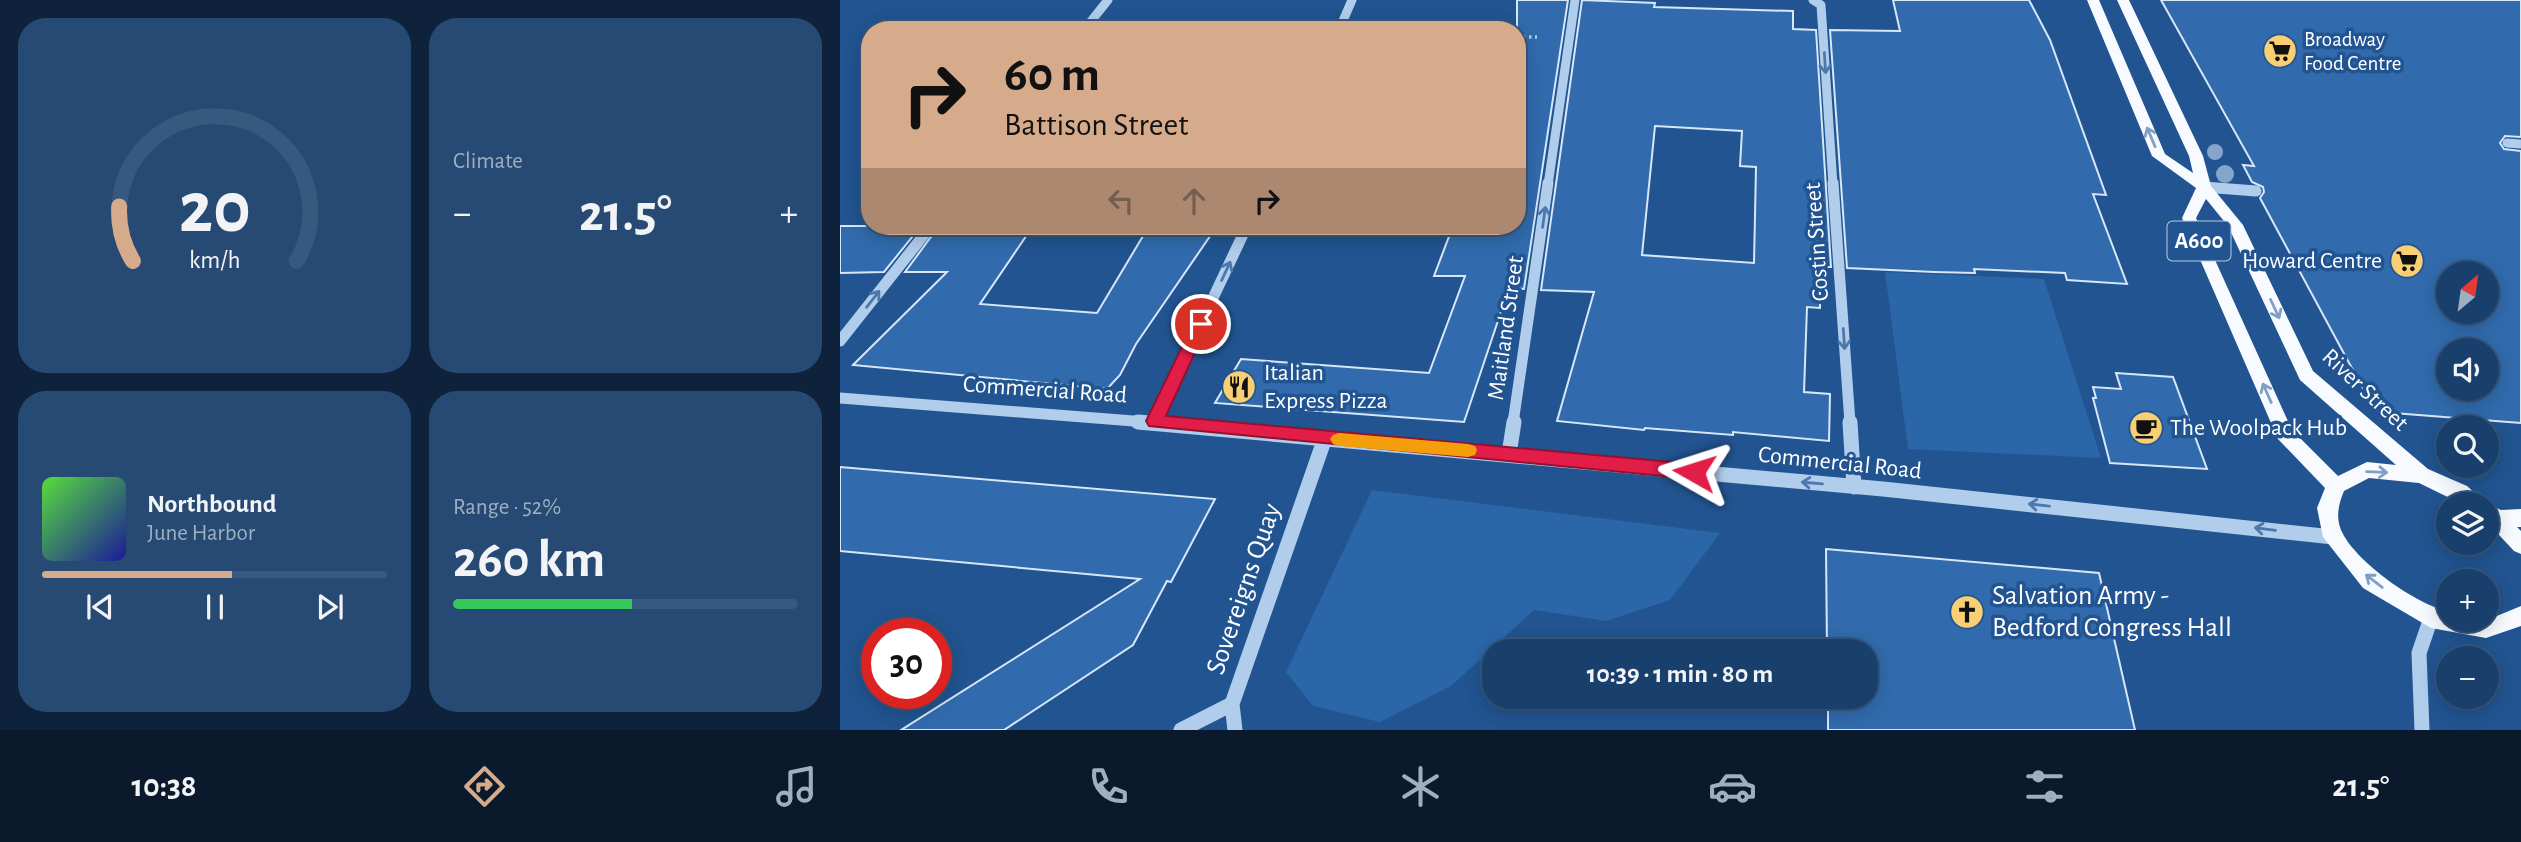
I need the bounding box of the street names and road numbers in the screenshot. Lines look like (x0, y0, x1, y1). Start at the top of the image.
street label: Costin Street (1801, 181, 1833, 302)
road number: A600 (2168, 222, 2230, 260)
street label: Maitland Street (1484, 254, 1528, 402)
street label: River Street (2317, 344, 2413, 436)
street label: Commercial Road (962, 372, 1128, 408)
street label: Commercial Road (1757, 442, 1923, 484)
street label: Sovereigns Quay (1202, 500, 1286, 678)

